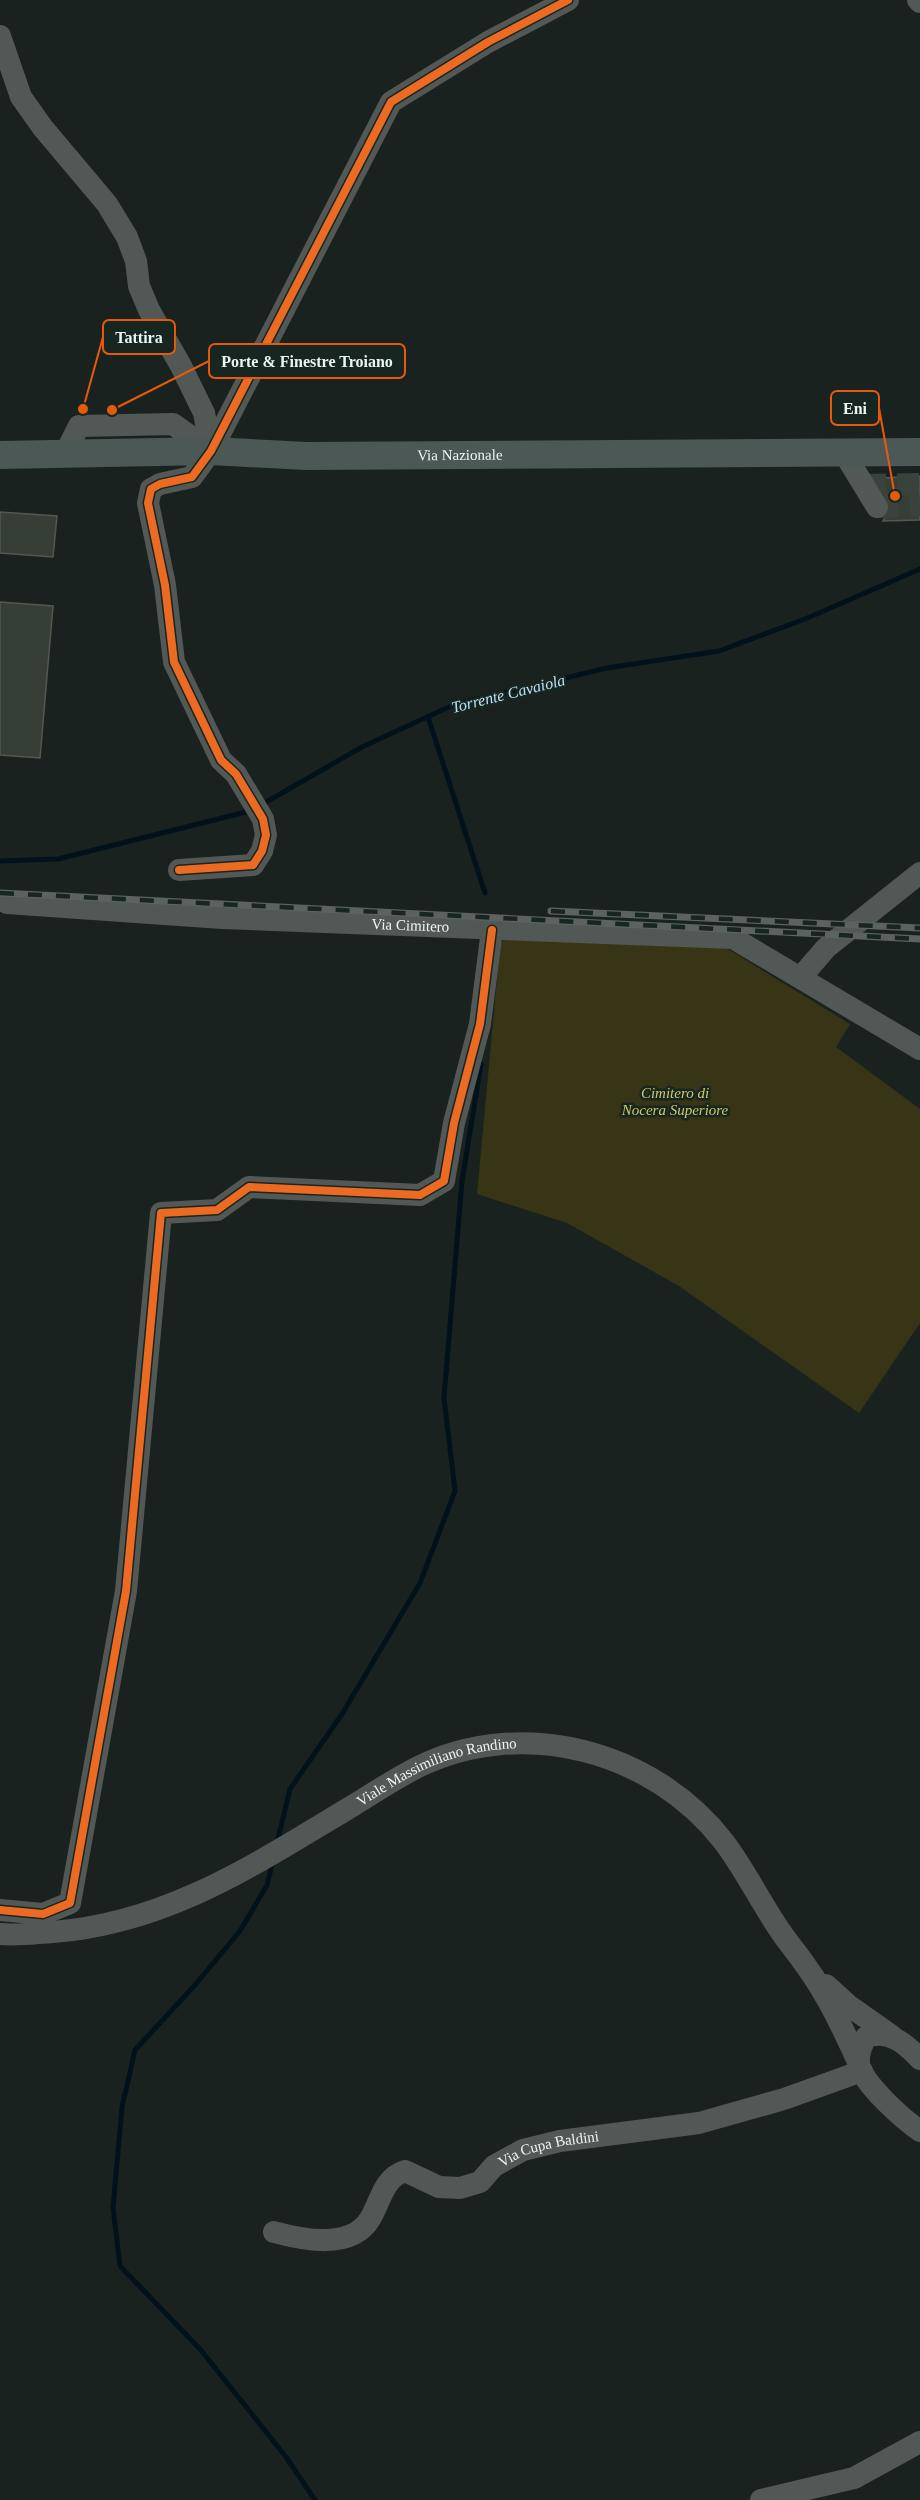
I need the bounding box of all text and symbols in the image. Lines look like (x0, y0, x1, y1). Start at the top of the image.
callout: Tattira (103, 320, 175, 354)
text: Tattira (115, 329, 163, 346)
callout: Porte & Finestre Troiano (209, 344, 405, 378)
text: Porte & Finestre Troiano (221, 353, 393, 370)
callout: Eni (831, 391, 879, 425)
text: Eni (843, 400, 868, 417)
street label: Via Nazionale (417, 447, 503, 463)
water label: Torrente Cavaiola (449, 671, 567, 716)
street label: Via Cimitero (371, 916, 450, 935)
park label: Cimitero di Nocera Superiore (621, 1085, 729, 1118)
street label: Viale Massimiliano Randino (354, 1735, 517, 1809)
street label: Via Cupa Baldini (495, 2128, 600, 2170)

